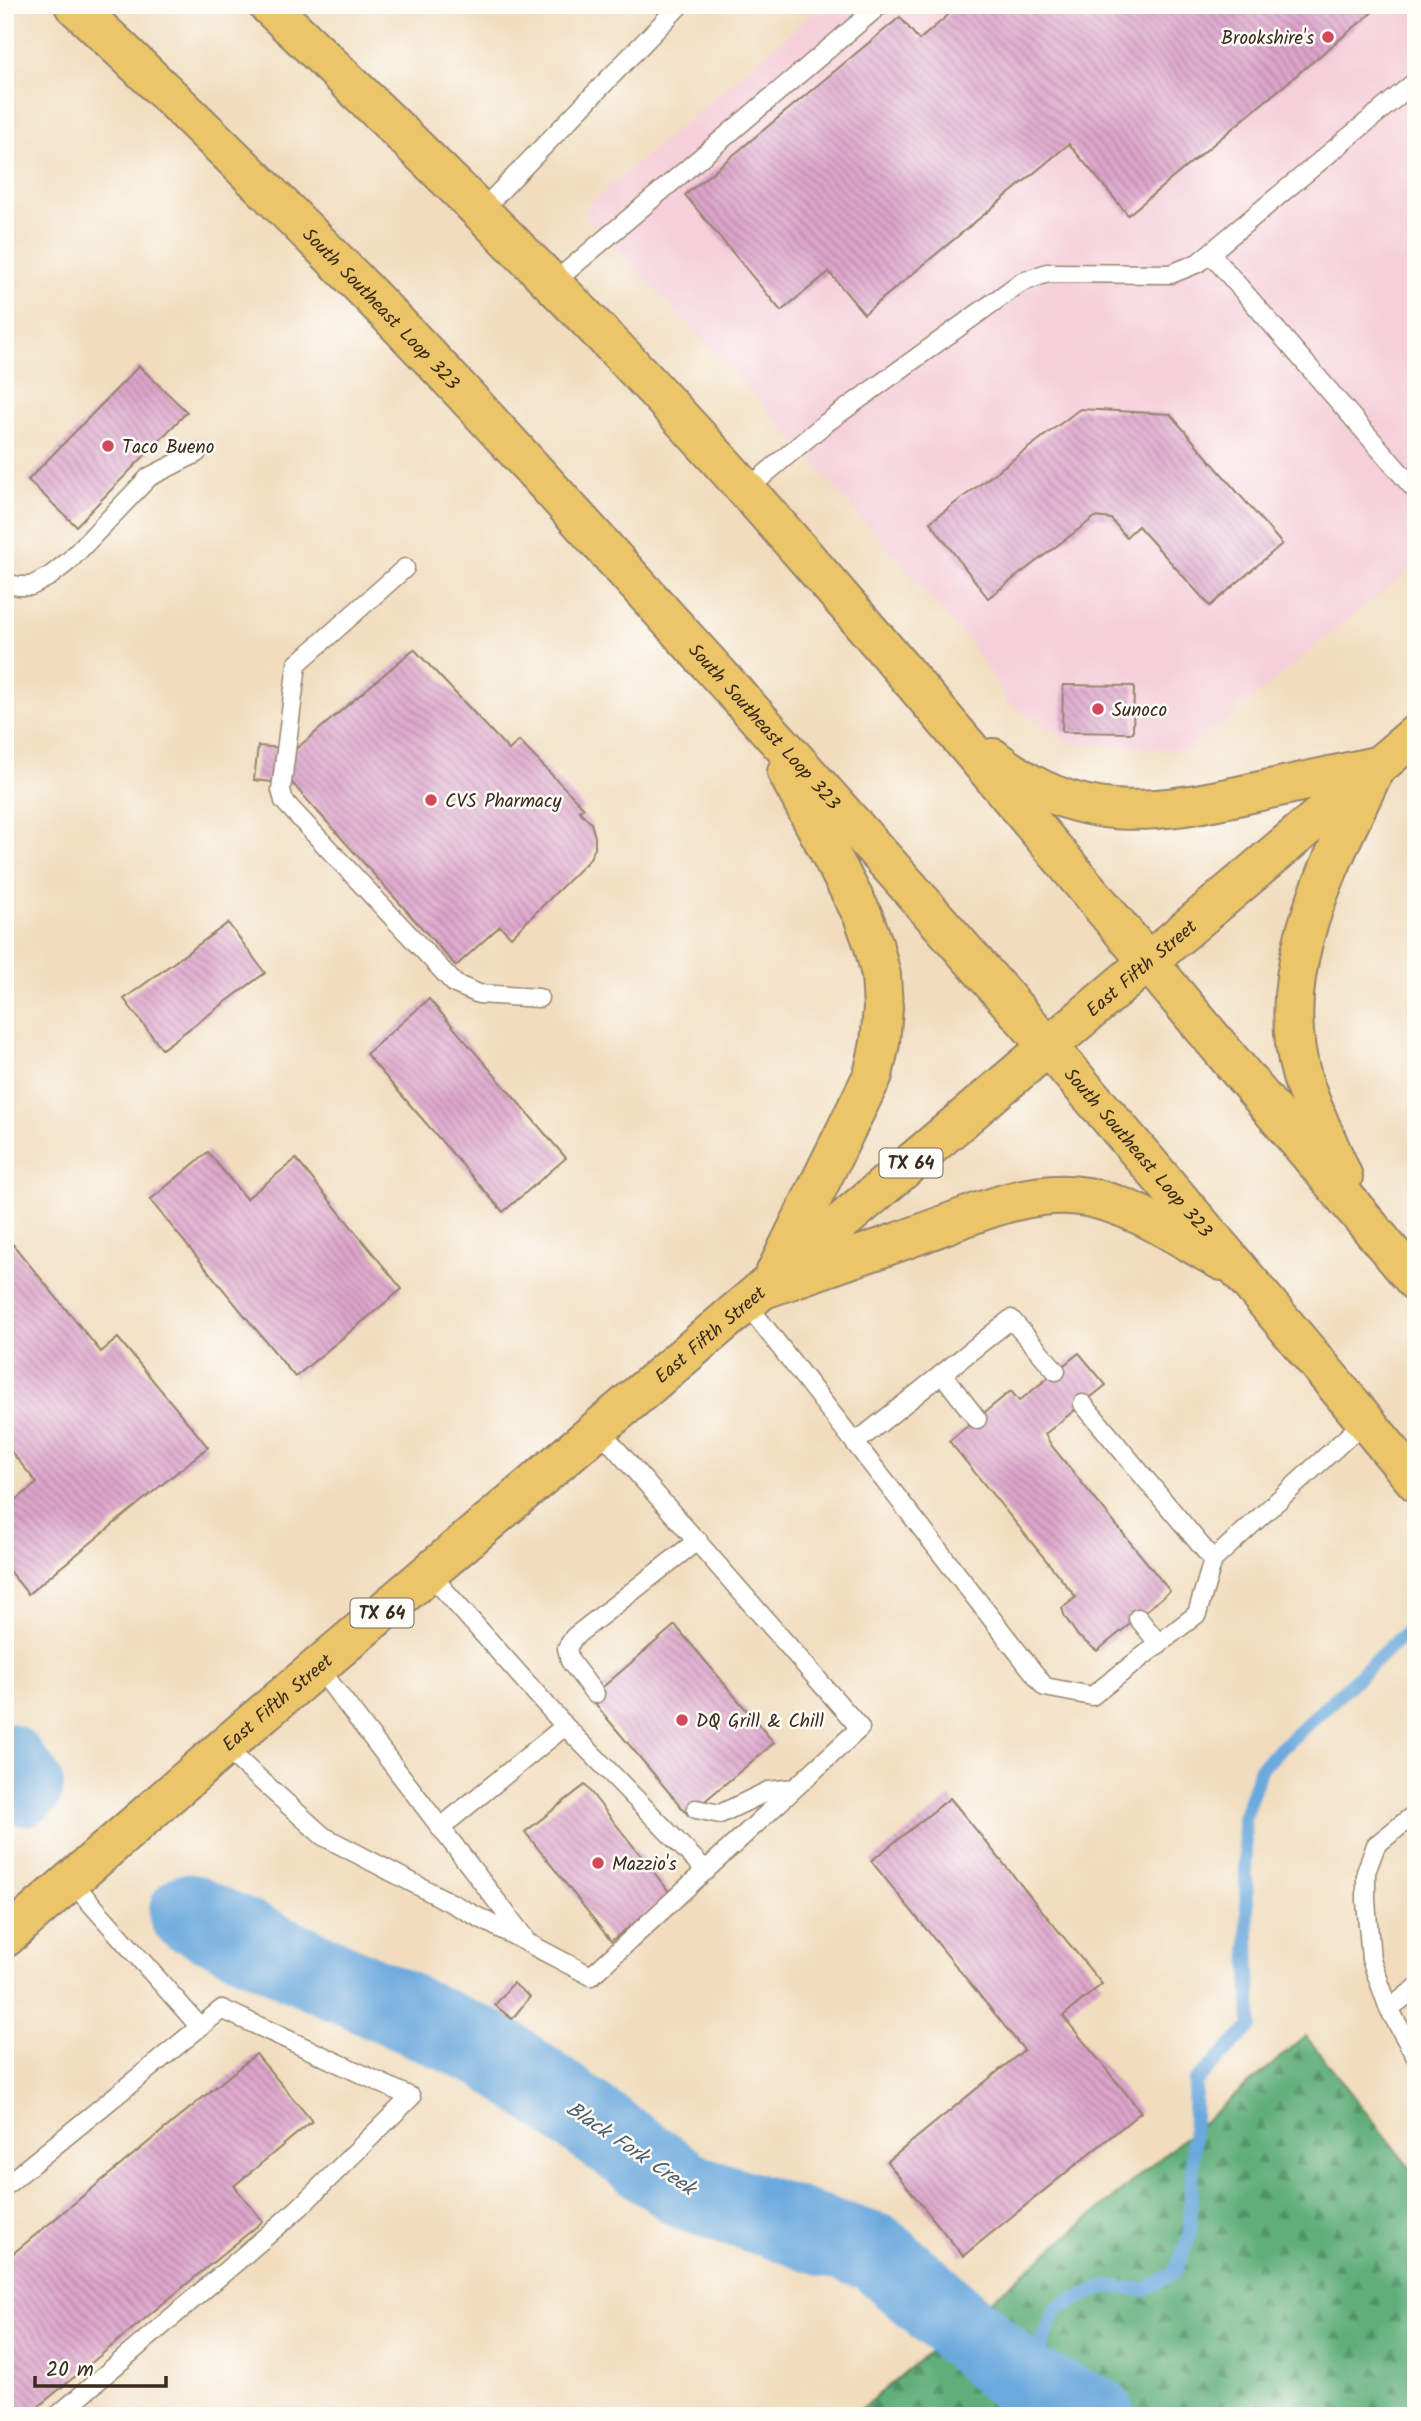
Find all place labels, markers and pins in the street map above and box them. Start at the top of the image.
place label: Brookshire's [1221,24,1314,54]
marker: Brookshire's [1320,29,1336,45]
place label: Taco Bueno [122,433,214,463]
marker: Taco Bueno [100,438,116,454]
place label: Sunoco [1112,696,1167,726]
marker: Sunoco [1090,701,1106,717]
place label: CVS Pharmacy [445,787,562,817]
marker: CVS Pharmacy [423,792,439,808]
place label: DQ Grill & Chill [696,1707,824,1737]
marker: DQ Grill & Chill [674,1712,690,1728]
place label: Mazzio's [612,1850,677,1880]
marker: Mazzio's [590,1855,606,1871]

